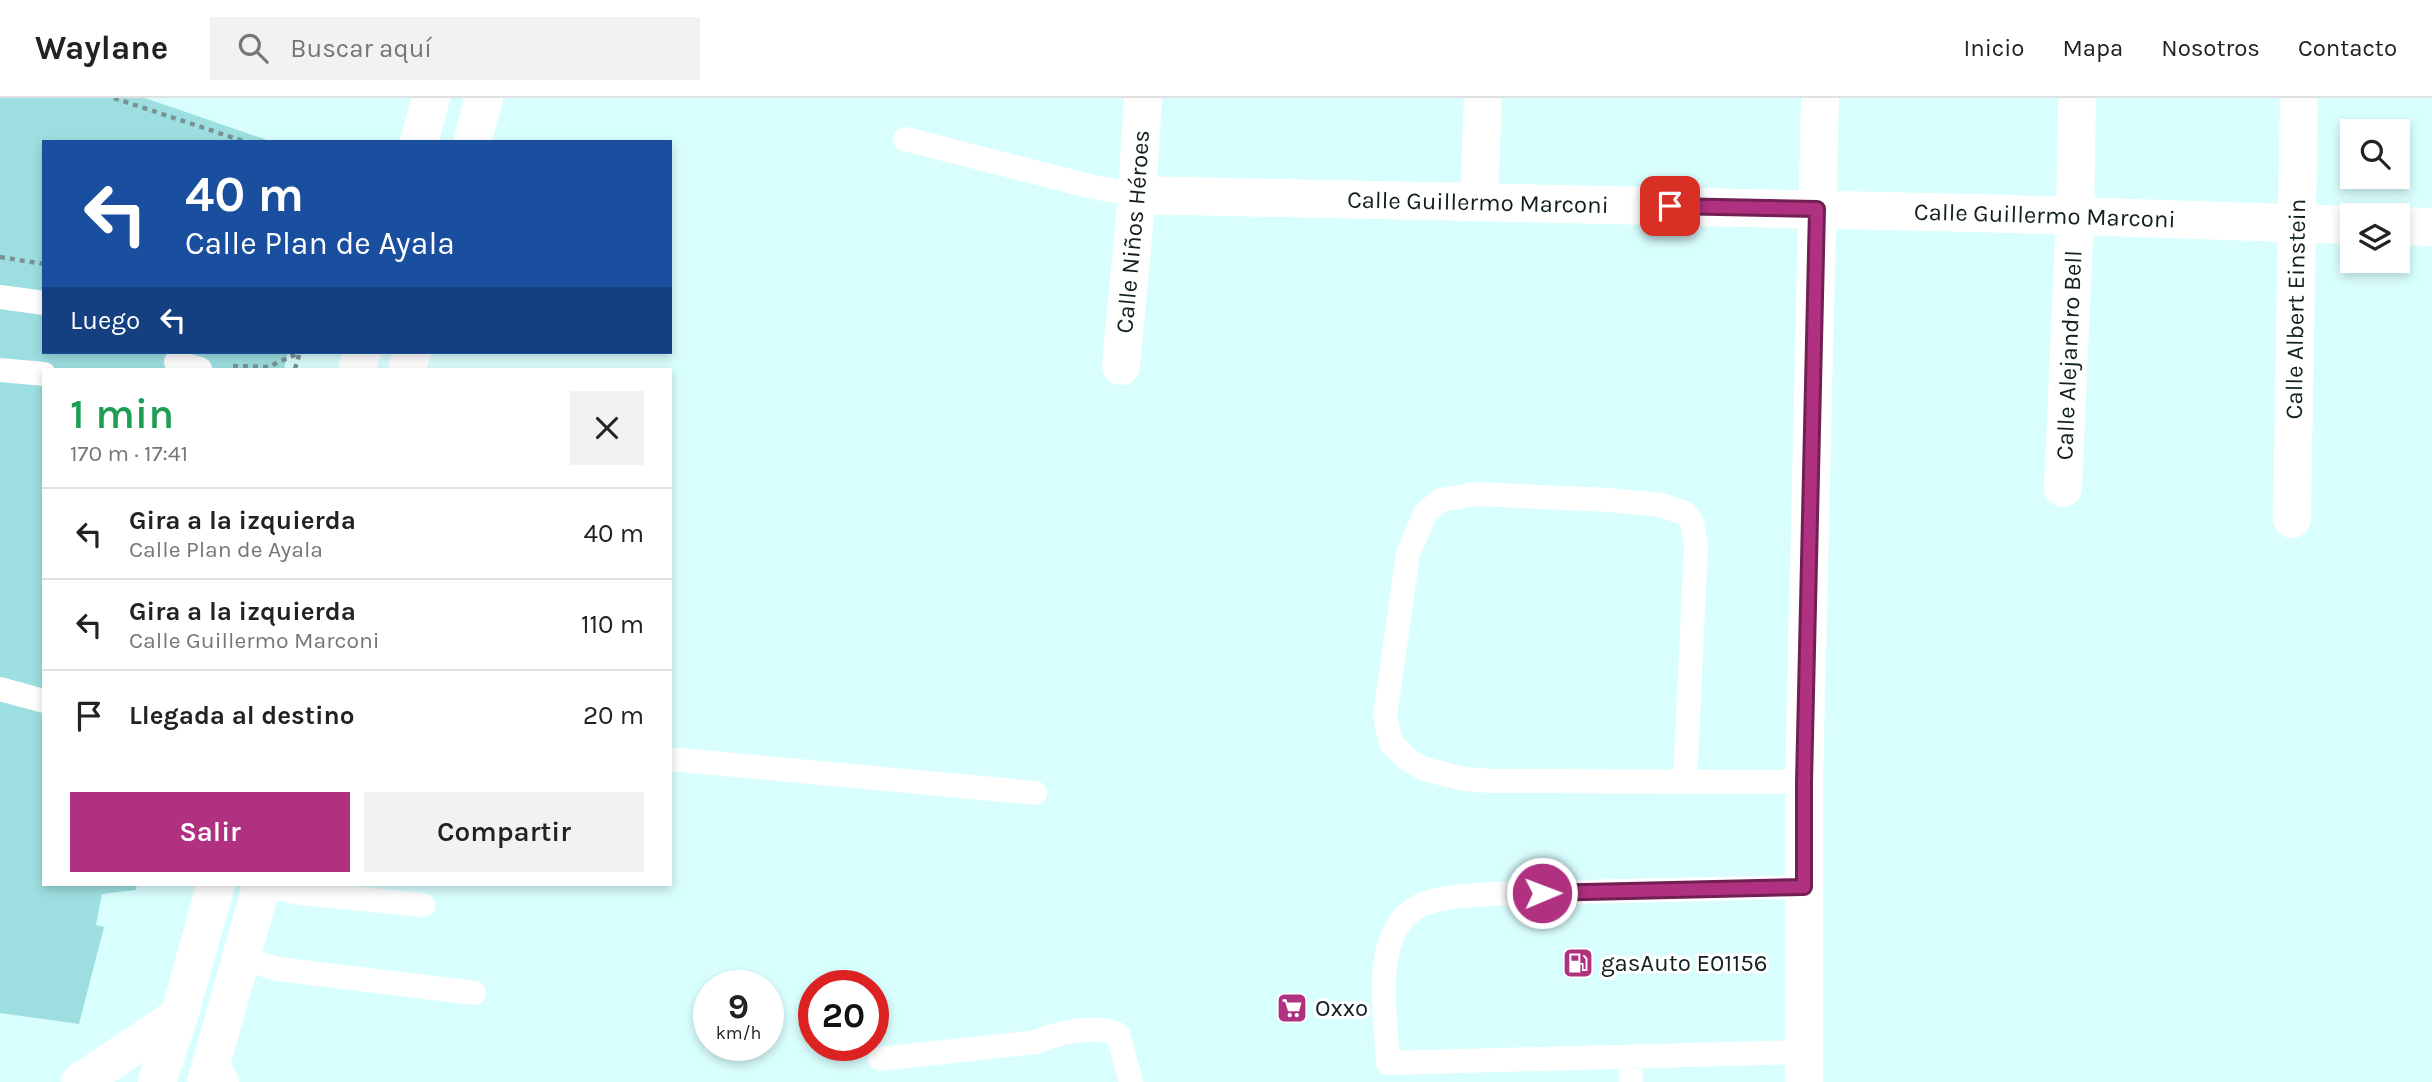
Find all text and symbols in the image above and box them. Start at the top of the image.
search box [210,17,700,80]
text: Waylane [35,29,168,67]
icon: search [234,29,272,67]
text: Buscar aquí [290,33,432,64]
text: Inicio [1963,34,2024,62]
text: Mapa [2062,34,2123,62]
text: Nosotros [2161,34,2260,62]
text: Contacto [2298,34,2397,62]
map controls [2340,119,2410,273]
button: search [2340,119,2410,189]
street label: Calle Niños Héroes [1110,129,1155,334]
text: 40 m [185,166,304,223]
icon: left [70,168,161,259]
pin [1640,176,1700,236]
street label: Calle Guillermo Marconi [1347,186,1609,219]
icon: arrive [1651,187,1689,225]
street label: Calle Guillermo Marconi [1914,198,2176,233]
street label: Calle Albert Einstein [2280,198,2311,420]
button: layers [2340,203,2410,273]
text: Calle Plan de Ayala [185,225,455,262]
street label: Calle Alejandro Bell [2050,250,2087,461]
icon: left [154,301,192,339]
text: Luego [70,305,140,336]
text: 1 min [70,389,174,439]
button: close [570,391,644,465]
text: 170 m · 17:41 [70,440,188,467]
text: Gira a la izquierda [129,505,356,536]
icon: left [70,515,108,553]
text: 40 m [584,518,644,549]
text: Calle Plan de Ayala [129,536,323,563]
text: Gira a la izquierda [129,596,356,627]
icon: left [70,606,108,644]
text: 110 m [581,609,644,640]
text: Calle Guillermo Marconi [129,627,380,654]
icon: arrive [70,697,108,735]
text: Llegada al destino [129,700,355,731]
text: 20 m [583,700,644,731]
button: Salir [70,792,350,872]
button: Compartir [364,792,644,872]
position arrow [1505,856,1579,930]
fuel station icon: gasAuto E01156 [1561,946,1595,980]
place label: gasAuto E01156 [1601,949,1767,977]
speed limit sign: 20 [798,970,889,1061]
text: 9 [728,986,749,1027]
supermarket icon: Oxxo [1275,991,1309,1025]
place label: Oxxo [1315,994,1368,1022]
text: km/h [716,1022,761,1044]

